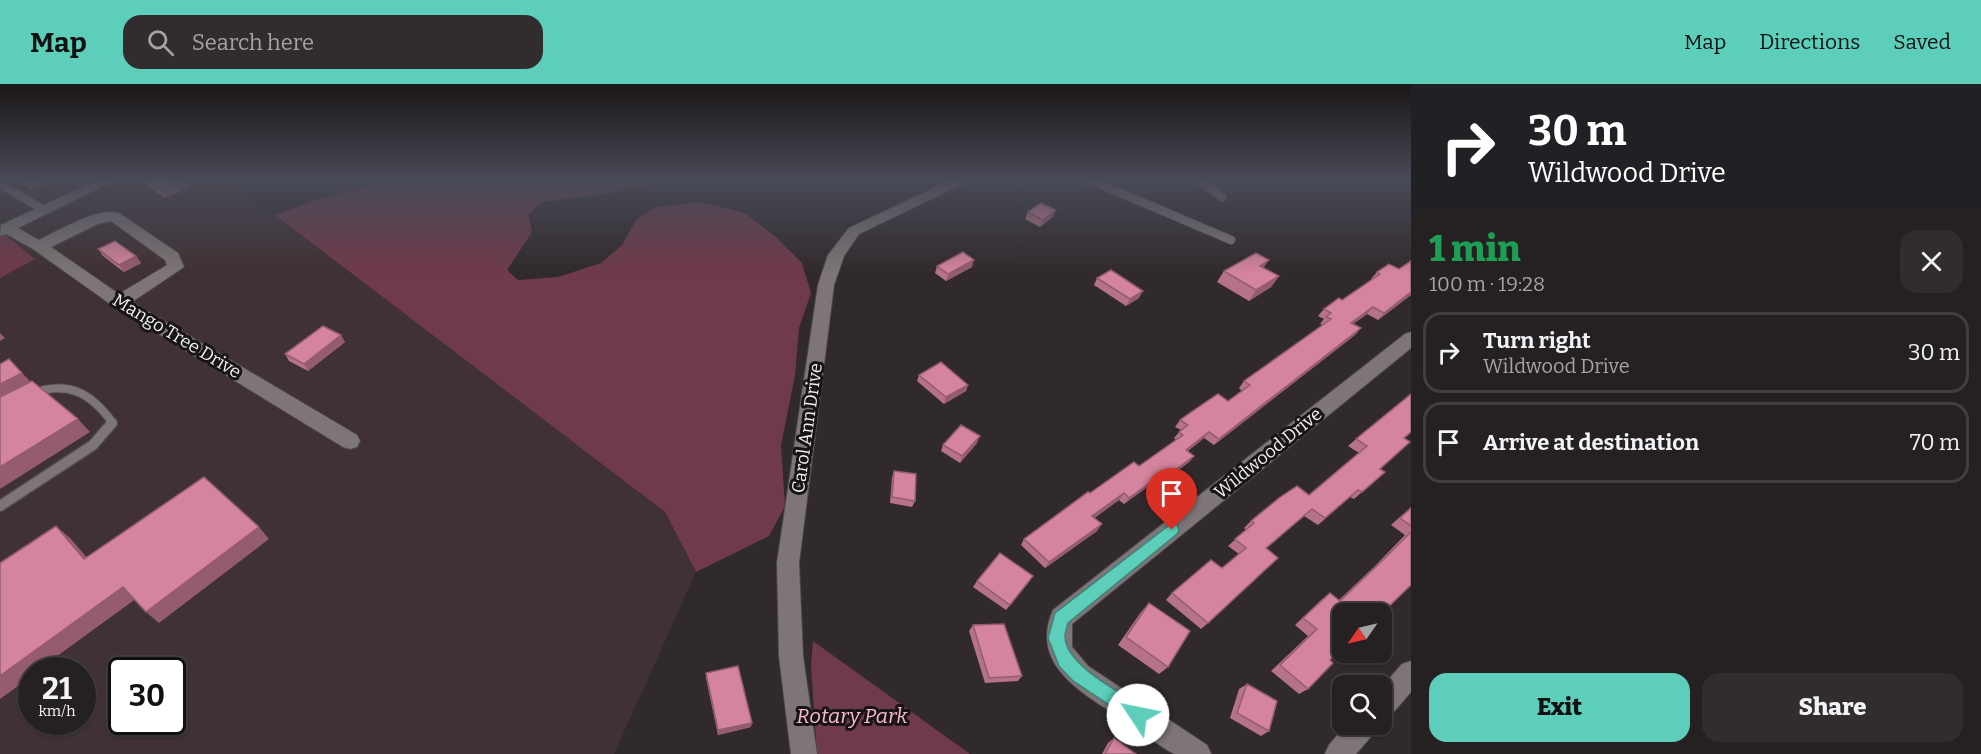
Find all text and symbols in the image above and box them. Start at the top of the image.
search box [123,15,543,69]
text: Map [30,26,87,59]
icon: search [144,26,177,59]
text: Search here [192,29,314,56]
text: Map [1684,29,1726,55]
text: Directions [1759,29,1860,55]
text: Saved [1893,29,1951,55]
text: 30 m [1528,106,1627,156]
icon: right [1429,108,1507,186]
text: Wildwood Drive [1528,157,1726,189]
text: 1 min [1429,227,1521,271]
button: close [1900,230,1963,293]
text: 100 m · 19:28 [1429,272,1545,296]
street label: Mango Tree Drive [109,289,245,383]
text: Turn right [1483,327,1591,354]
icon: right [1432,336,1465,369]
text: 30 m [1908,339,1960,366]
text: Wildwood Drive [1483,354,1630,378]
street label: Carol Ann Drive [787,362,827,494]
street label: Wildwood Drive [1210,403,1326,503]
icon: arrive [1432,426,1465,459]
text: Arrive at destination [1483,429,1699,456]
text: 70 m [1910,429,1960,456]
pin [1146,468,1197,530]
icon: arrive [1155,477,1188,510]
north arrow [1332,603,1392,663]
map controls [1332,603,1392,735]
speed limit sign: 30 [108,657,186,735]
text: 21 [42,671,72,707]
button: Exit [1429,673,1690,742]
button: Share [1702,673,1963,742]
button: search [1332,675,1392,735]
position arrow [1106,683,1170,747]
text: km/h [38,702,76,720]
park label: Rotary Park [796,703,908,729]

